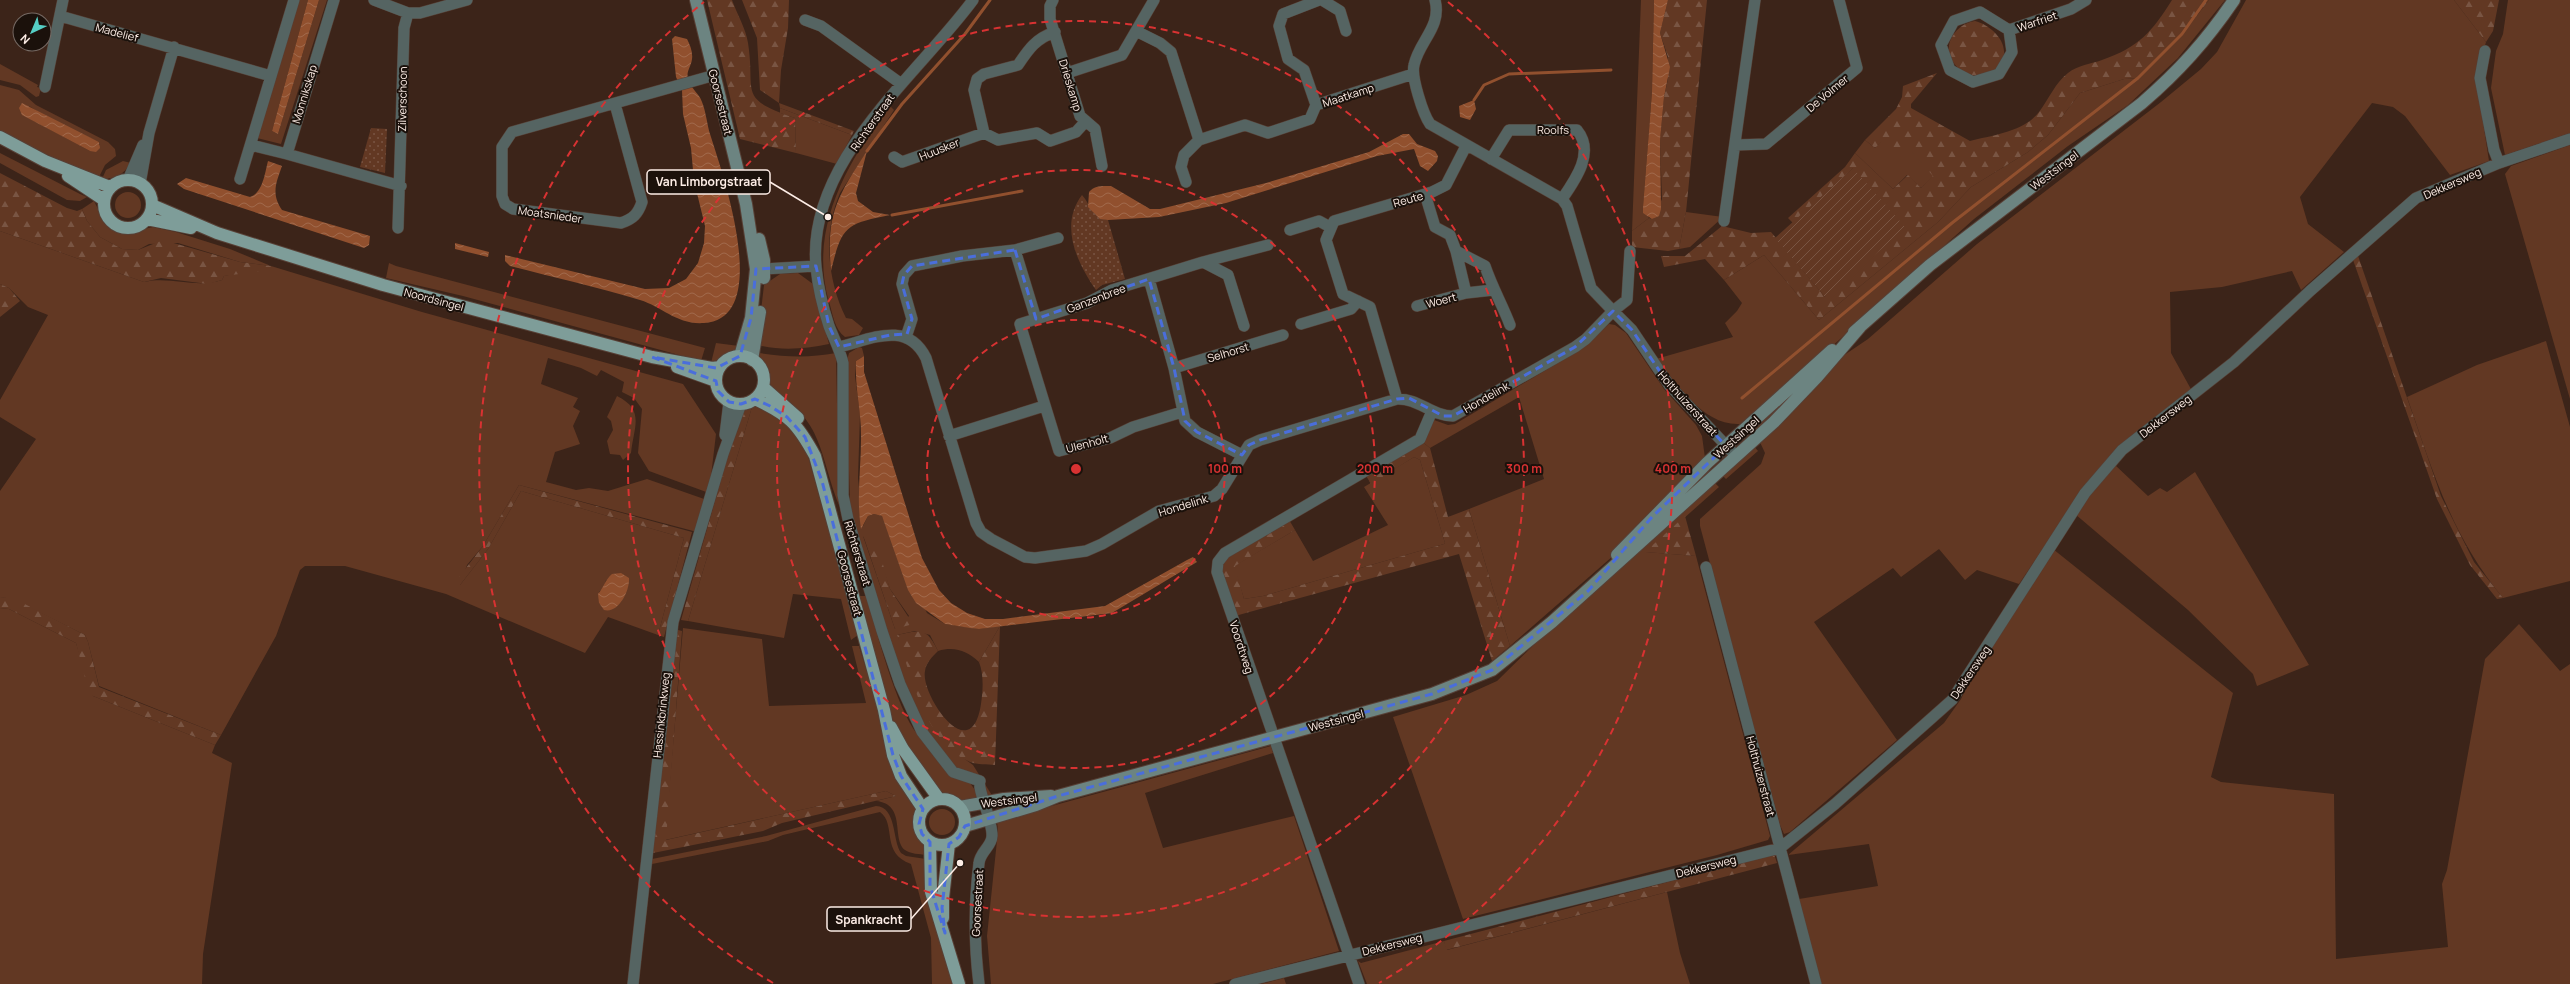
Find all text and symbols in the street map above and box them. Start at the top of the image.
street label: Warfriet [2015,7,2059,35]
north arrow [12,12,52,52]
street label: Madelief [94,19,140,45]
text: N [17,31,33,48]
street label: Drieskamp [1056,57,1086,113]
street label: Monnikskap [288,62,320,125]
street label: Zilverschoon [394,66,410,132]
street label: Goorsestraat [706,68,736,136]
street label: De Volmer [1803,71,1851,115]
street label: Maatkamp [1320,79,1376,110]
street label: Richterstraat [847,90,897,154]
street label: Roolfs [1537,122,1569,137]
street label: Huusker [917,134,961,164]
street label: Westsingel [2027,147,2081,193]
street label: Dekkersweg [2421,164,2483,202]
callout: Van Limborgstraat [647,170,770,194]
text: Van Limborgstraat [656,173,762,190]
street label: Reute [1391,187,1425,210]
street label: Moatsnieder [517,202,583,226]
street label: Ganzenbree [1064,280,1128,316]
street label: Noordsingel [402,284,466,314]
street label: Woert [1424,289,1458,311]
street label: Selhorst [1205,339,1251,365]
street label: Holthuizerstraat [1655,367,1721,439]
street label: Hondelink [1460,378,1512,416]
street label: Dekkersweg [2136,391,2194,441]
street label: Westsingel [1710,412,1762,462]
street label: Ulenholt [1064,430,1110,456]
text: 100 m [1208,460,1242,477]
text: 200 m [1357,460,1393,477]
text: 300 m [1506,460,1542,477]
text: 400 m [1655,460,1691,477]
centre of rings [1069,462,1083,476]
street label: Hondelink [1157,490,1210,520]
street label: Richterstraat [841,519,875,587]
street label: Goorsestraat [834,549,866,617]
street label: Voordtweg [1226,619,1258,675]
street label: Dekkersweg [1947,642,1993,702]
street label: Hassinkbrinkweg [649,671,673,759]
street label: Westsingel [1307,705,1365,735]
street label: Holthuizerstraat [1743,734,1779,818]
street label: Westsingel [980,789,1038,811]
street label: Dekkersweg [1674,851,1738,881]
street label: Goorsestraat [968,869,986,937]
callout: Spankracht [827,907,911,931]
text: Spankracht [835,911,903,928]
street label: Dekkersweg [1360,929,1424,959]

